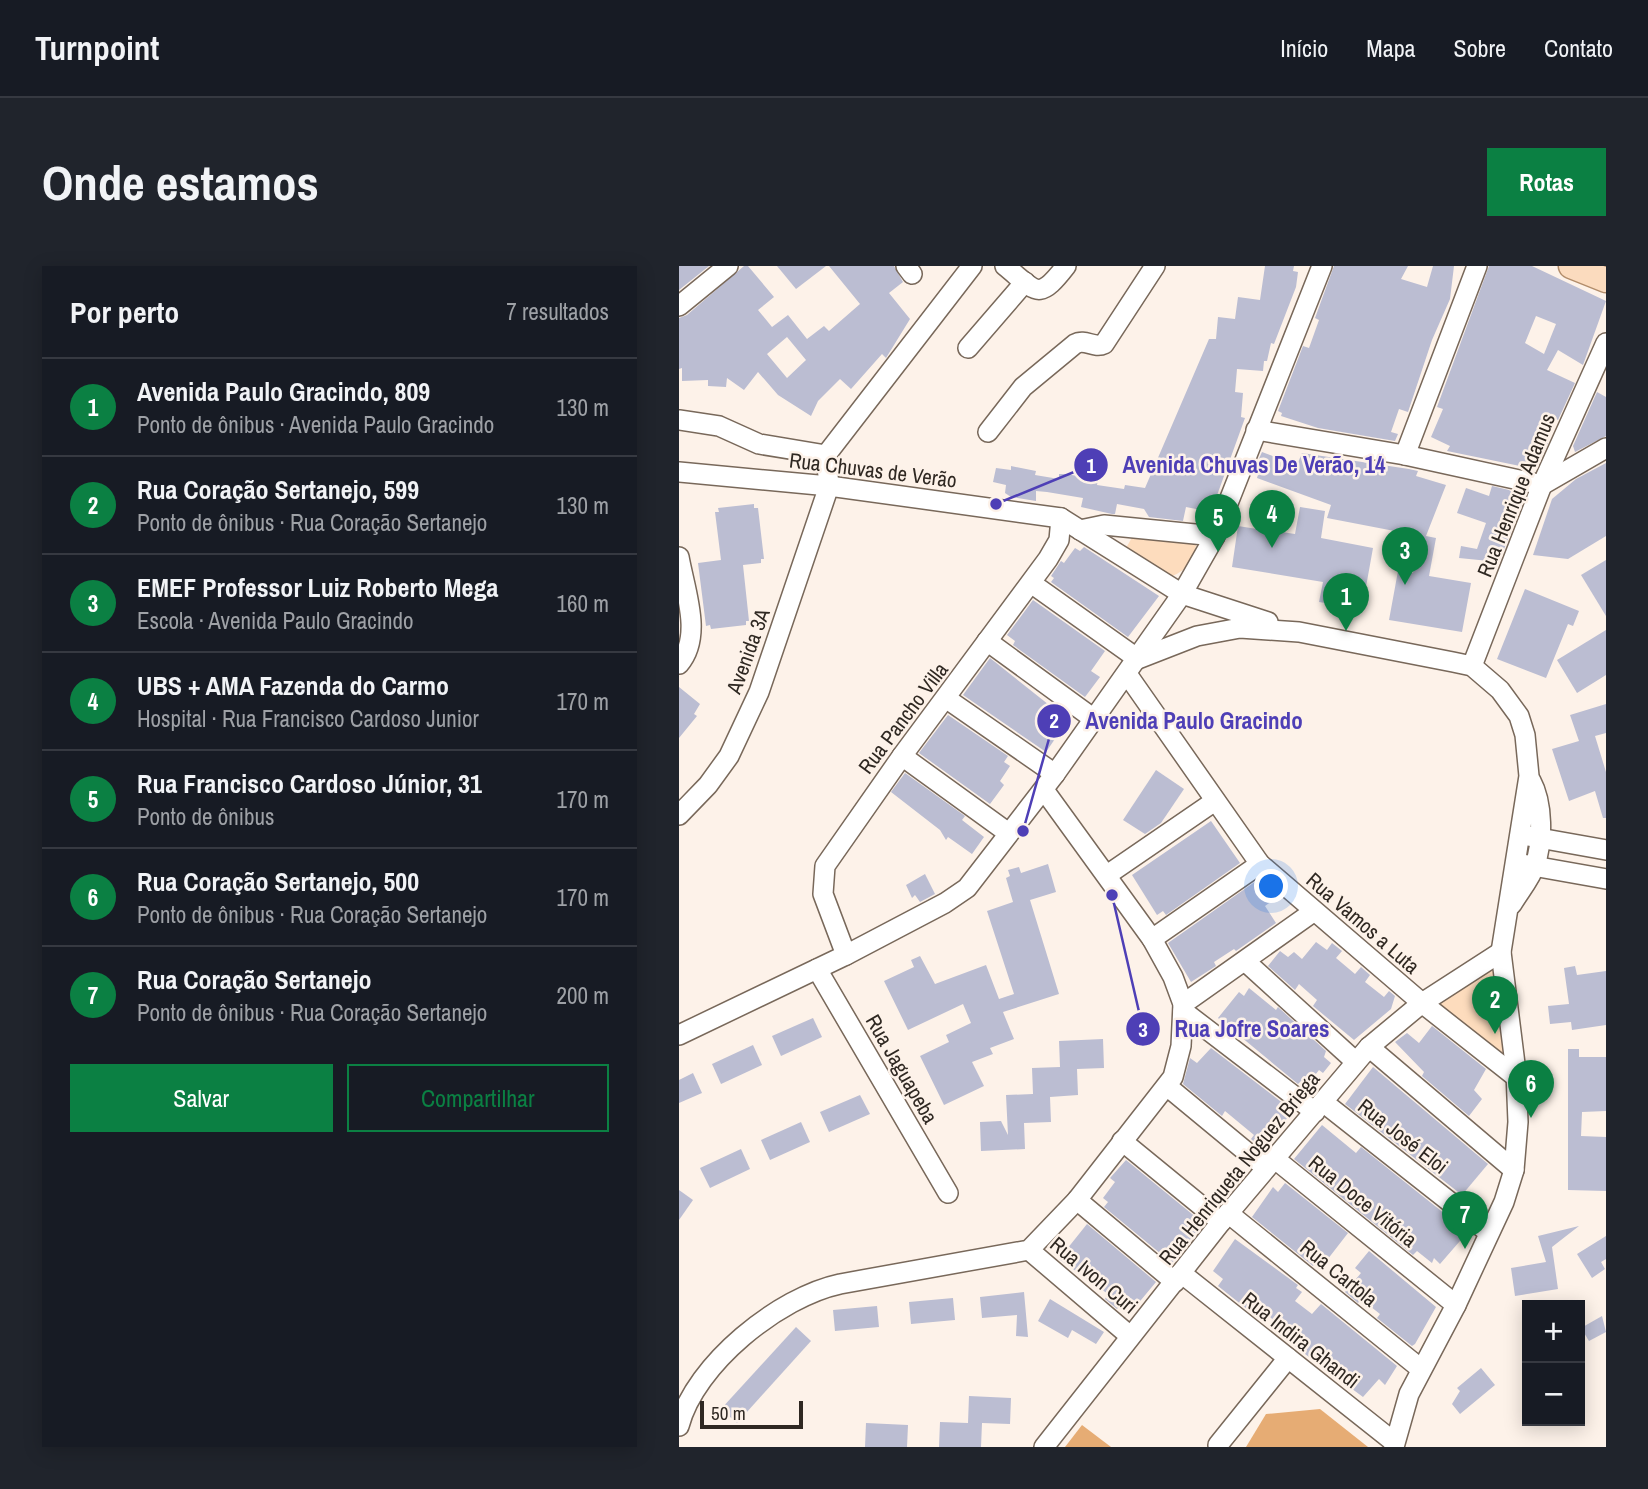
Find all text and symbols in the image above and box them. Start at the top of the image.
text: Turnpoint [35,26,159,70]
text: Início [1280,32,1328,64]
text: Mapa [1366,32,1416,64]
text: Sobre [1454,32,1506,64]
text: Contato [1544,32,1613,64]
button: Rotas [1487,148,1606,216]
text: Onde estamos [42,149,319,215]
text: Por perto [70,292,179,332]
text: 7 resultados [506,296,609,327]
text: Avenida Paulo Gracindo, 809 [137,374,430,409]
text: 1 [88,392,98,423]
text: 130 m [557,392,609,423]
text: Ponto de ônibus · Avenida Paulo Gracindo [137,409,494,440]
street label: Rua Henrique Adamus [1470,409,1562,581]
callout: Avenida Chuvas De Verão, 14 [1074,443,1400,487]
street label: Rua Chuvas de Verão [788,445,958,495]
text: Avenida Chuvas De Verão, 14 [1122,449,1386,480]
text: 1 [1086,451,1096,480]
text: Rua Coração Sertanejo, 599 [137,472,419,507]
text: 2 [88,490,98,521]
text: 130 m [557,490,609,521]
pin: 4 [1249,490,1295,548]
pin: 5 [1195,494,1241,552]
text: Ponto de ônibus · Rua Coração Sertanejo [137,507,487,538]
pin: 3 [1382,527,1428,585]
text: EMEF Professor Luiz Roberto Mega [137,570,498,605]
pin: 1 [1323,573,1369,631]
text: 3 [88,588,98,619]
text: 160 m [557,588,609,619]
street label: Avenida 3A [719,604,777,699]
text: Escola · Avenida Paulo Gracindo [137,605,413,636]
street label: Rua Pancho Villa [851,656,955,780]
text: UBS + AMA Fazenda do Carmo [137,668,449,703]
text: 4 [88,686,98,717]
text: 170 m [557,686,609,717]
callout: Avenida Paulo Gracindo [1036,699,1317,743]
text: Hospital · Rua Francisco Cardoso Junior [137,703,479,734]
text: Avenida Paulo Gracindo [1085,705,1303,736]
text: 2 [1049,706,1059,735]
text: Rua Francisco Cardoso Júnior, 31 [137,766,482,801]
text: 5 [88,784,98,815]
text: 170 m [557,784,609,815]
text: Ponto de ônibus [137,801,274,832]
text: Rua Coração Sertanejo, 500 [137,864,419,899]
street label: Rua Vamos a Luta [1300,866,1426,981]
your location [1254,869,1288,903]
text: 6 [88,882,98,913]
text: 170 m [557,882,609,913]
text: Ponto de ônibus · Rua Coração Sertanejo [137,899,487,930]
text: Rua Coração Sertanejo [137,962,372,997]
pin: 2 [1472,976,1518,1034]
text: 7 [88,980,98,1011]
text: 200 m [557,980,609,1011]
text: Ponto de ônibus · Rua Coração Sertanejo [137,997,487,1028]
callout: Rua Jofre Soares [1126,1007,1344,1051]
street label: Rua Jaguapeba [859,1009,945,1129]
text: Rua Jofre Soares [1174,1013,1330,1044]
text: 3 [1138,1015,1148,1044]
pin: 6 [1508,1060,1554,1118]
button: Salvar [70,1064,333,1132]
button: Compartilhar [347,1064,609,1132]
street label: Rua Henriqueta Noguez Briega [1152,1065,1326,1271]
street label: Rua José Eloi [1352,1092,1454,1180]
street label: Rua Doce Vitória [1303,1148,1424,1254]
pin: 7 [1442,1191,1488,1249]
street label: Rua Ivon Curi [1044,1230,1144,1320]
street label: Rua Cartola [1294,1233,1384,1313]
street label: Rua Indira Ghandi [1236,1285,1366,1395]
map controls [1522,1300,1585,1426]
button: + [1522,1300,1585,1363]
button: − [1522,1363,1585,1426]
scale bar [700,1398,803,1430]
text: 50 m [711,1400,746,1426]

